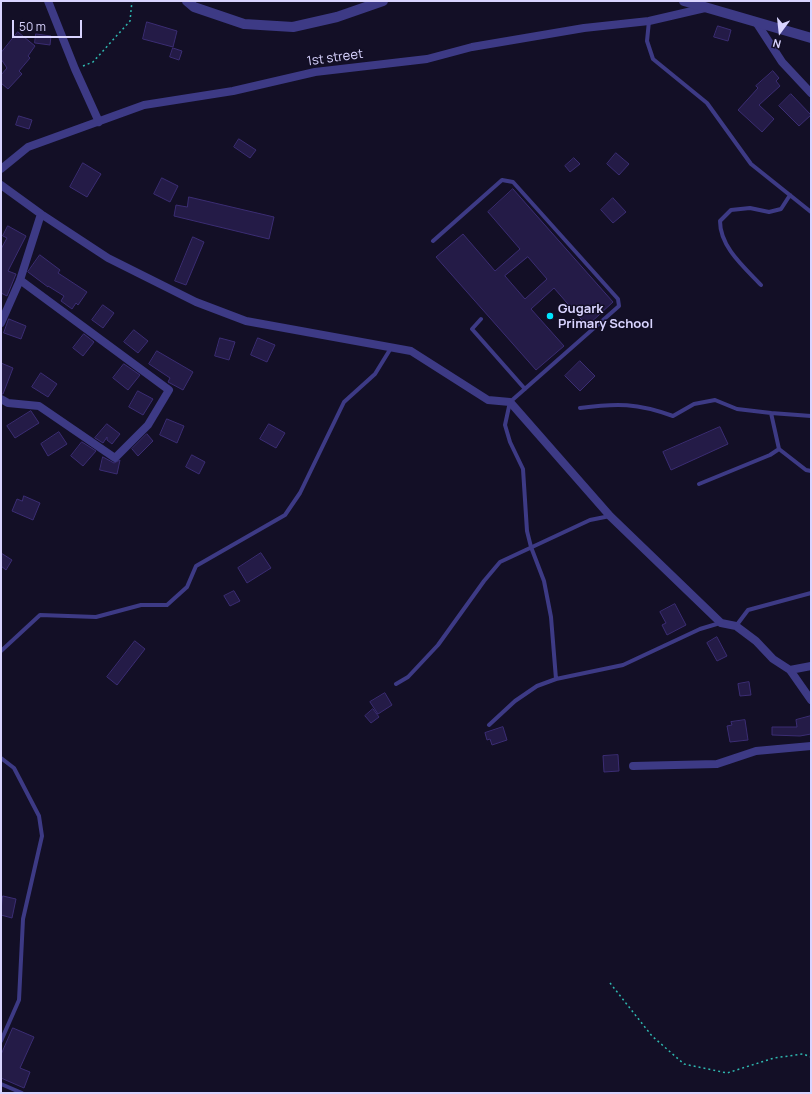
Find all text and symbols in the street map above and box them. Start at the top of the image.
scale bar [14,12,84,38]
north arrow [760,12,800,52]
text: 50 m [19,18,46,35]
text: N [771,36,783,52]
street label: 1st street [306,46,364,70]
place label: Gugark Primary School [558,301,653,332]
marker: Gugark Primary School [545,311,555,321]

